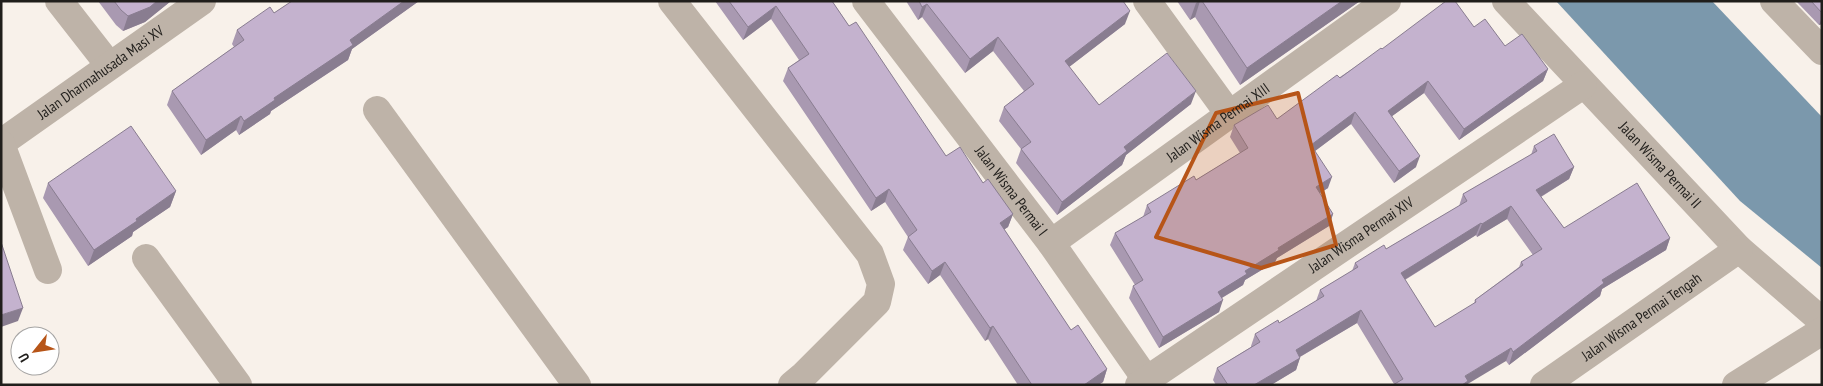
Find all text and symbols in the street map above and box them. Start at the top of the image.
street label: Jalan Dharmahusada Masi XV [33,21,167,124]
street label: Jalan Wisma Permai XIII [1162,79,1273,166]
street label: Jalan Wisma Permai II [1614,117,1706,212]
street label: Jalan Wisma Permai I [970,141,1052,239]
street label: Jalan Wisma Permai XIV [1304,192,1417,277]
street label: Jalan Wisma Permai Tengah [1577,268,1705,365]
north arrow [10,326,60,376]
text: U [14,350,33,365]

